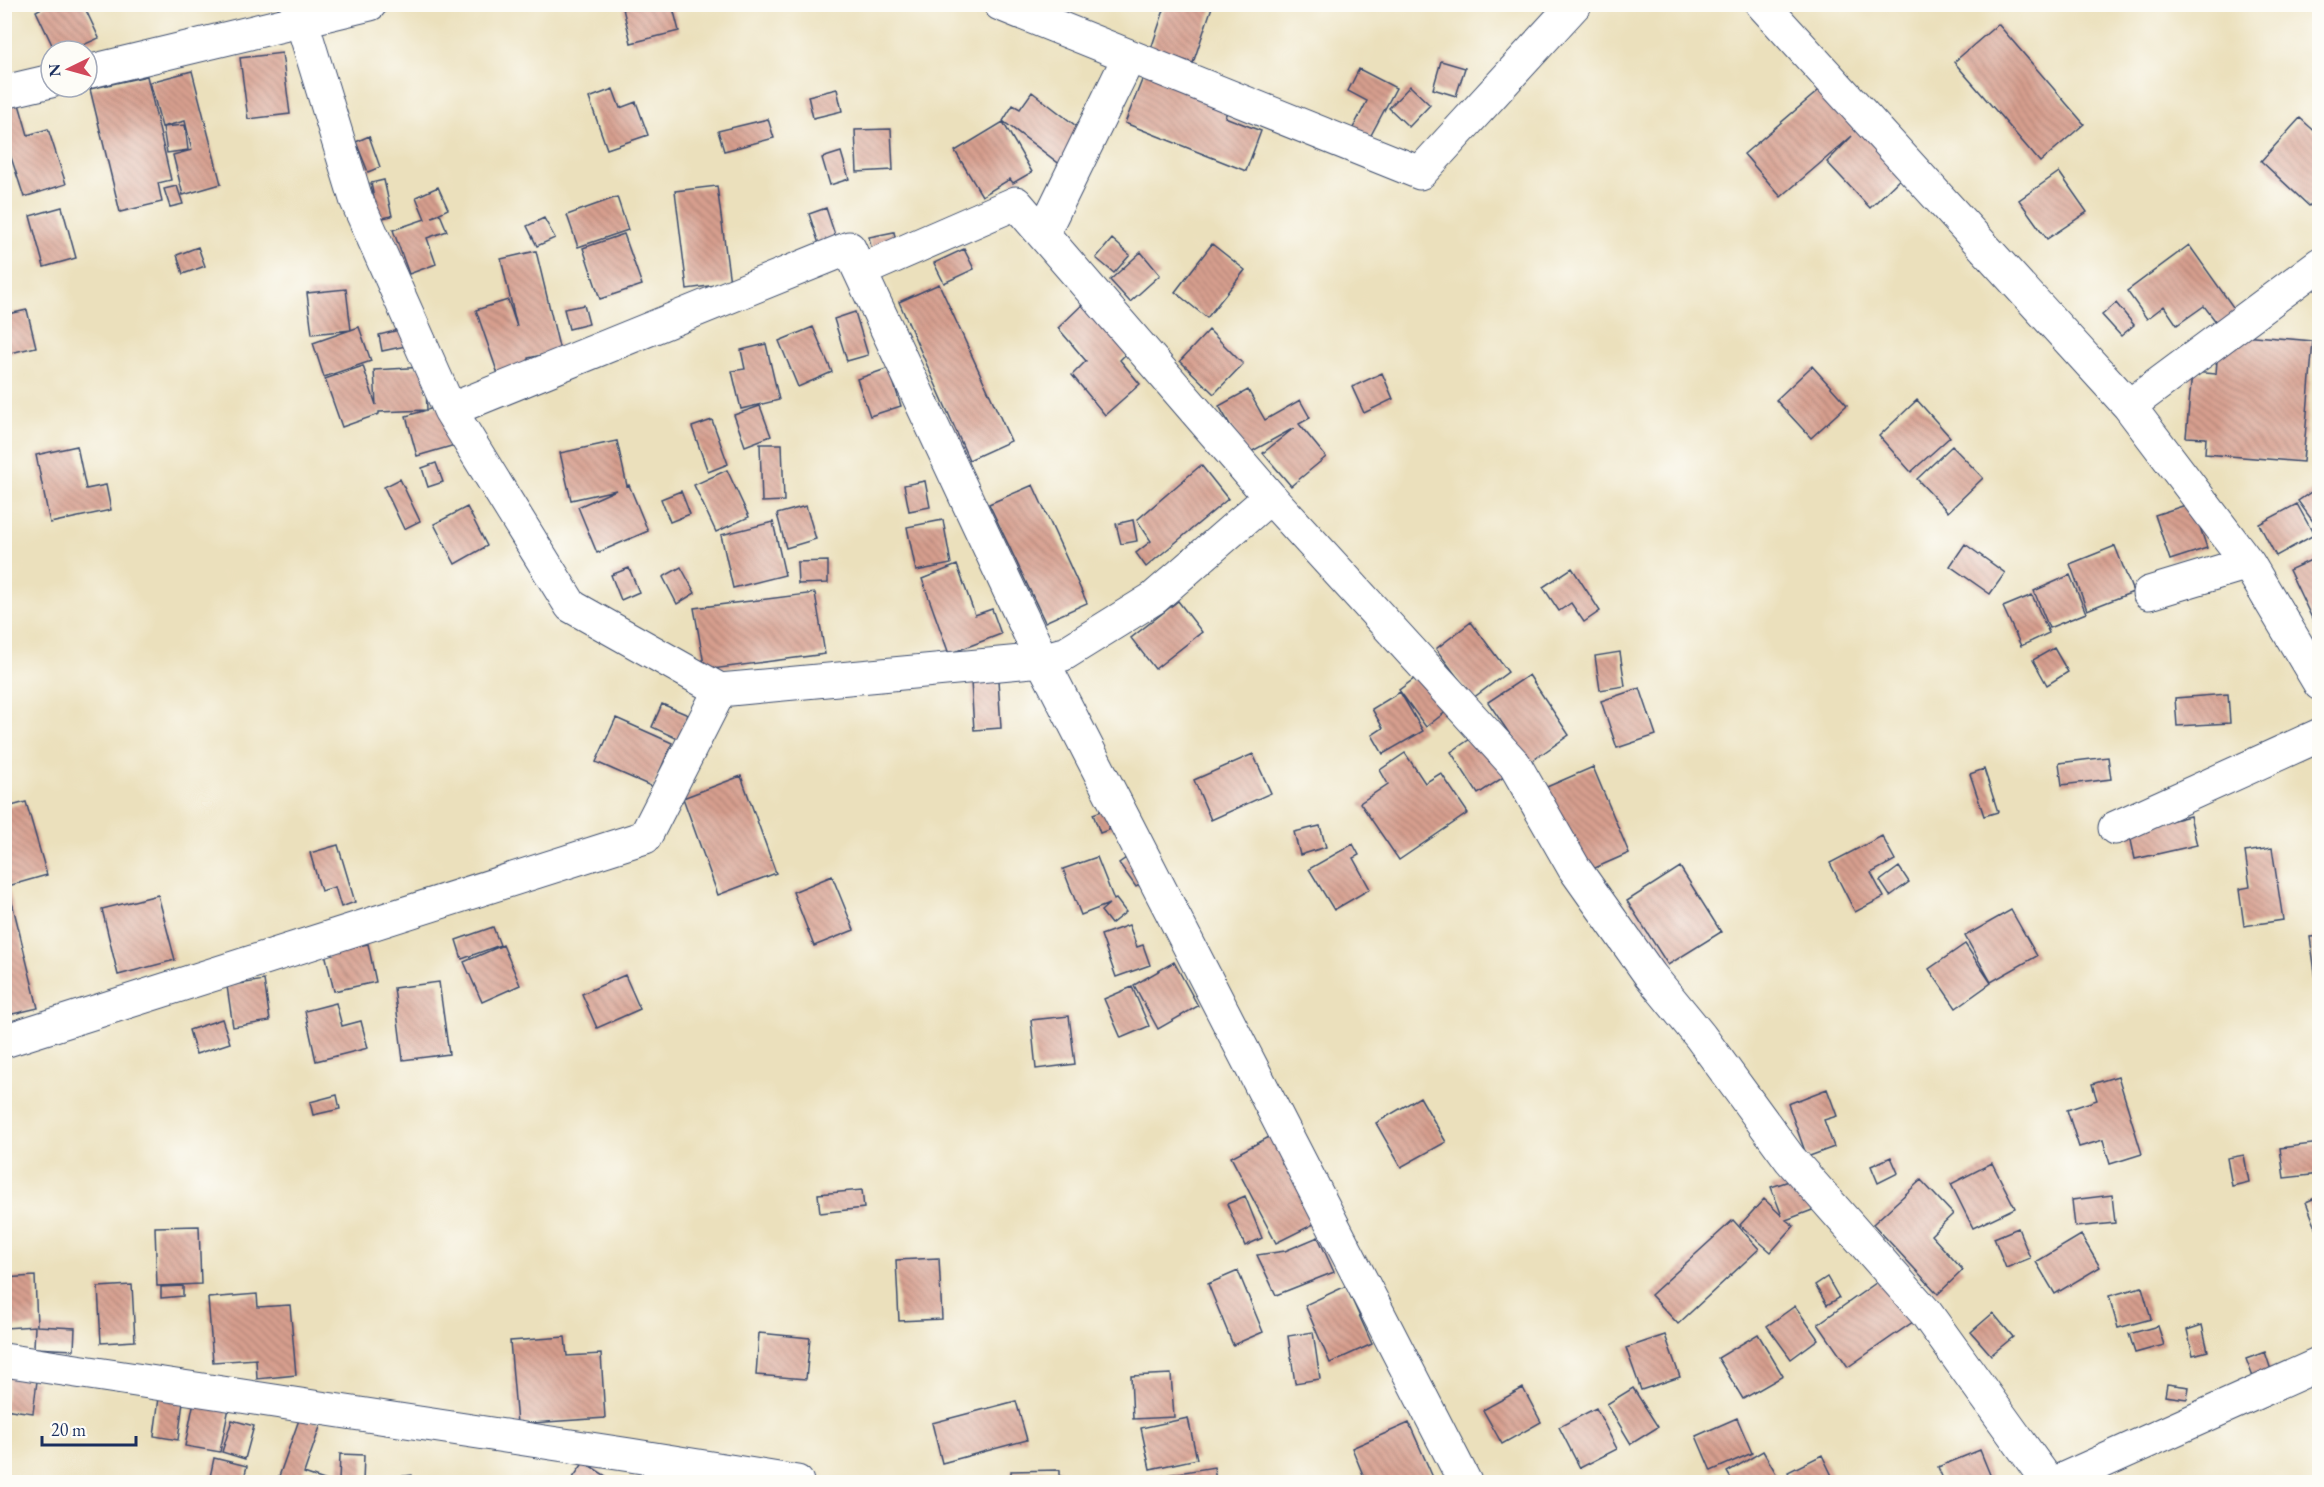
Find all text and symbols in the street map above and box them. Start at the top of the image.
north arrow [39,39,99,99]
text: N [44,63,66,78]
scale bar [42,1409,136,1447]
text: 20 m [51,1418,86,1441]

